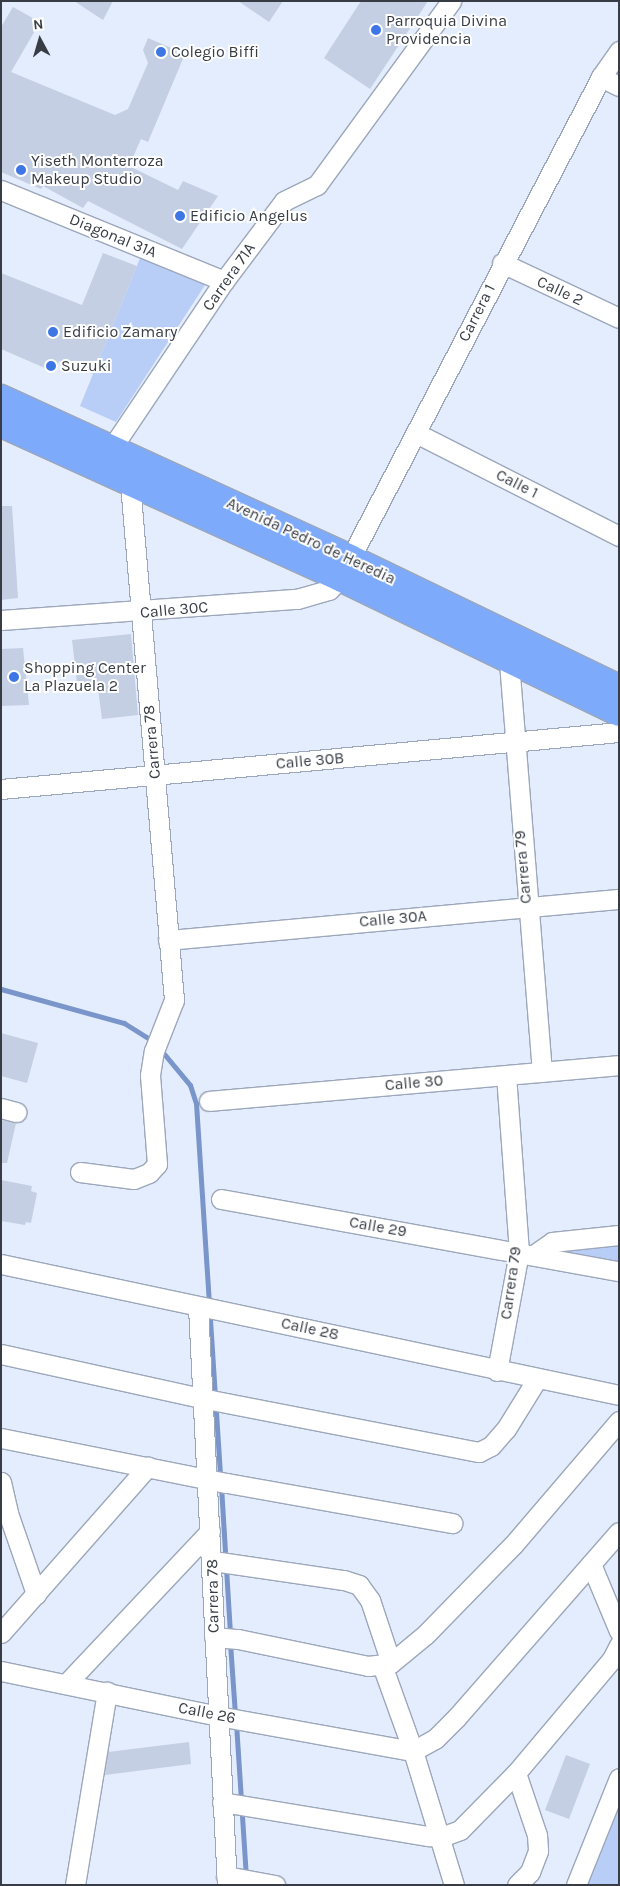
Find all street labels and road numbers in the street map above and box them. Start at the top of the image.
street label: Diagonal 31A [66,210,160,262]
street label: Carrera 71A [199,239,259,315]
street label: Calle 2 [534,272,586,310]
street label: Carrera 1 [454,281,500,345]
street label: Calle 1 [493,465,541,503]
street label: Avenida Pedro de Heredia [224,493,398,589]
street label: Calle 30C [139,597,209,623]
street label: Carrera 78 [139,704,165,780]
street label: Calle 30B [275,748,345,774]
street label: Carrera 79 [510,830,536,904]
street label: Calle 30A [358,906,428,932]
street label: Calle 30 [384,1071,444,1095]
street label: Calle 29 [348,1212,408,1242]
street label: Carrera 79 [496,1245,526,1321]
street label: Calle 28 [279,1314,341,1344]
street label: Carrera 78 [203,1559,223,1633]
street label: Calle 26 [177,1698,237,1728]

